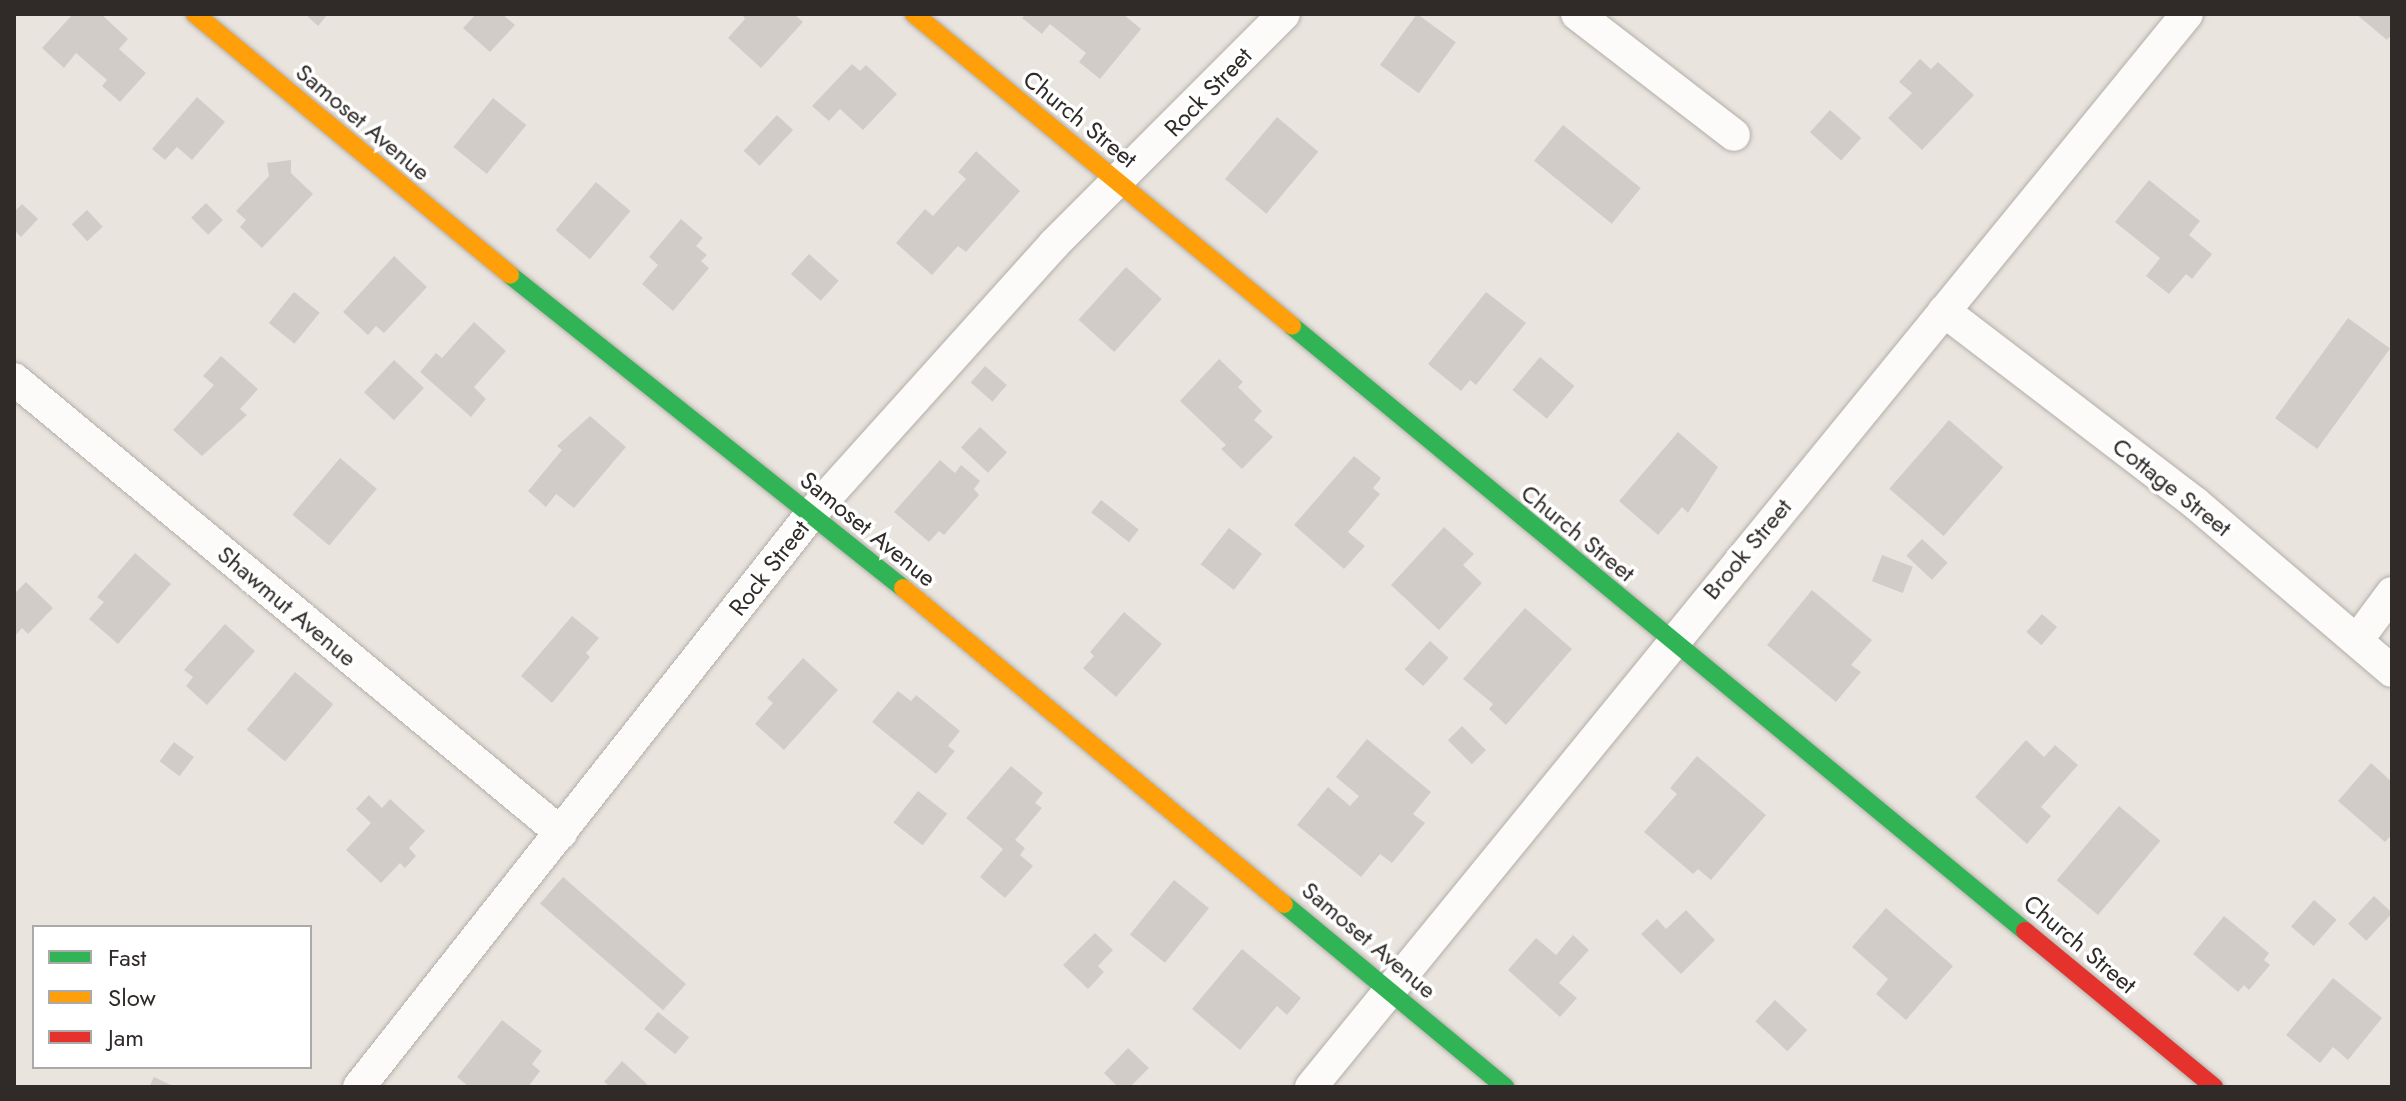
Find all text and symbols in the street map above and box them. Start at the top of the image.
street label: Rock Street [1158,41,1258,143]
street label: Samoset Avenue [290,58,436,186]
street label: Church Street [1017,64,1143,174]
street label: Cottage Street [2107,432,2237,542]
street label: Samoset Avenue [794,465,942,593]
street label: Church Street [1515,478,1641,588]
street label: Brook Street [1697,493,1797,605]
street label: Rock Street [723,515,815,621]
street label: Shawmut Avenue [212,540,362,672]
street label: Samoset Avenue [1296,876,1442,1004]
street label: Church Street [2018,889,2142,999]
legend [32,925,312,1069]
text: Fast [108,940,146,975]
text: Slow [108,980,156,1015]
text: Jam [108,1020,144,1055]

